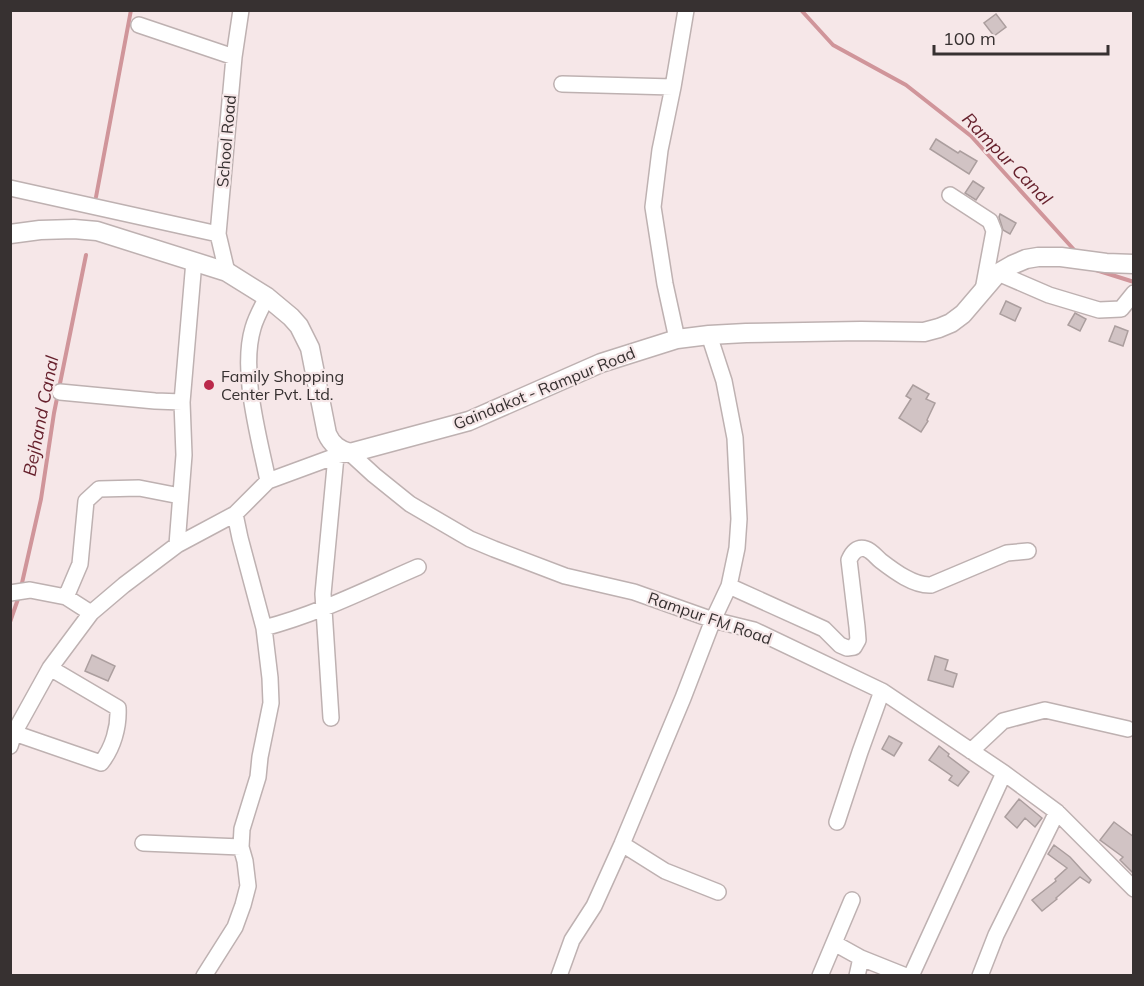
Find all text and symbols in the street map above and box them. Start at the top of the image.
scale bar [934,18,1108,56]
text: 100 m [943,27,996,50]
street label: School Road [212,94,240,188]
water label: Rampur Canal [957,108,1058,210]
street label: Gaindakot - Rampur Road [450,342,638,434]
water label: Bejhand Canal [18,353,64,478]
place label: Family Shopping Center Pvt. Ltd. [221,366,344,404]
marker: Family Shopping Center Pvt. Ltd. [202,378,216,392]
street label: Rampur FM Road [645,587,775,649]

